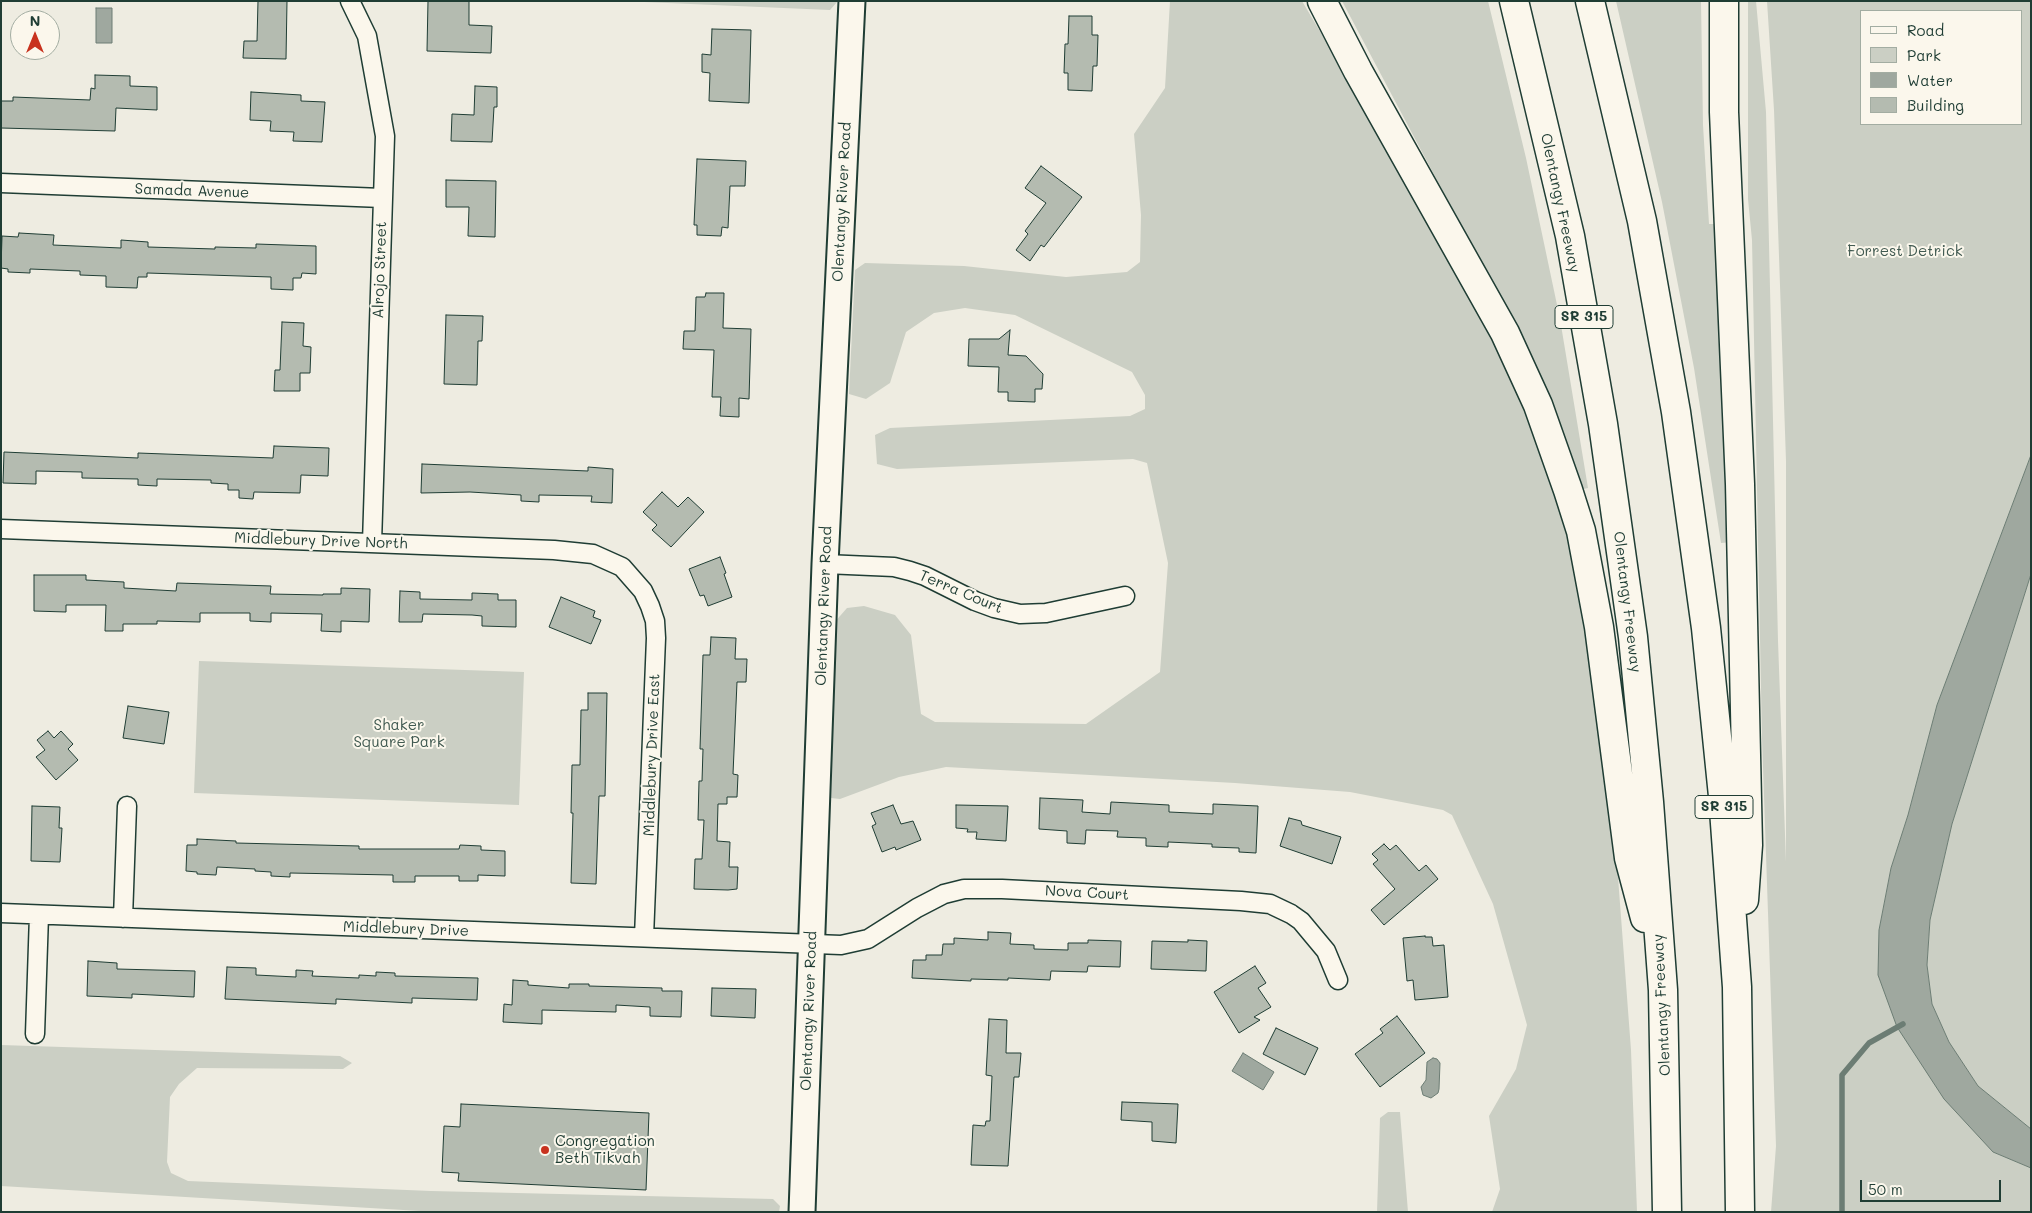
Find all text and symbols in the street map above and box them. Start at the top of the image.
north arrow [10,10,60,60]
legend [1860,10,2022,125]
text: N [30,11,40,30]
text: Road [1907,20,1944,40]
text: Park [1907,45,1941,65]
text: Water [1907,70,1953,90]
text: Building [1907,95,1964,115]
street label: Olentangy River Road [829,122,855,282]
street label: Olentangy Freeway [1536,132,1584,274]
street label: Samada Avenue [134,180,250,202]
street label: Alrojo Street [369,221,391,319]
park label: Forrest Detrick [1847,242,1963,260]
road number: SR 315 [1555,306,1613,328]
street label: Olentangy River Road [812,526,836,686]
street label: Middlebury Drive North [234,529,408,553]
street label: Olentangy Freeway [1609,530,1645,674]
street label: Terra Court [917,566,1005,618]
street label: Middlebury Drive East [640,673,664,837]
park label: Shaker Square Park [353,716,445,751]
road number: SR 315 [1695,796,1753,819]
street label: Nova Court [1045,882,1129,904]
street label: Middlebury Drive [343,918,469,940]
street label: Olentangy River Road [797,931,821,1091]
street label: Olentangy Freeway [1649,934,1675,1076]
place label: Congregation Beth Tikvah [555,1132,655,1167]
marker: Congregation Beth Tikvah [539,1144,551,1156]
scale bar [1862,1170,2003,1202]
text: 50 m [1868,1179,1903,1199]

